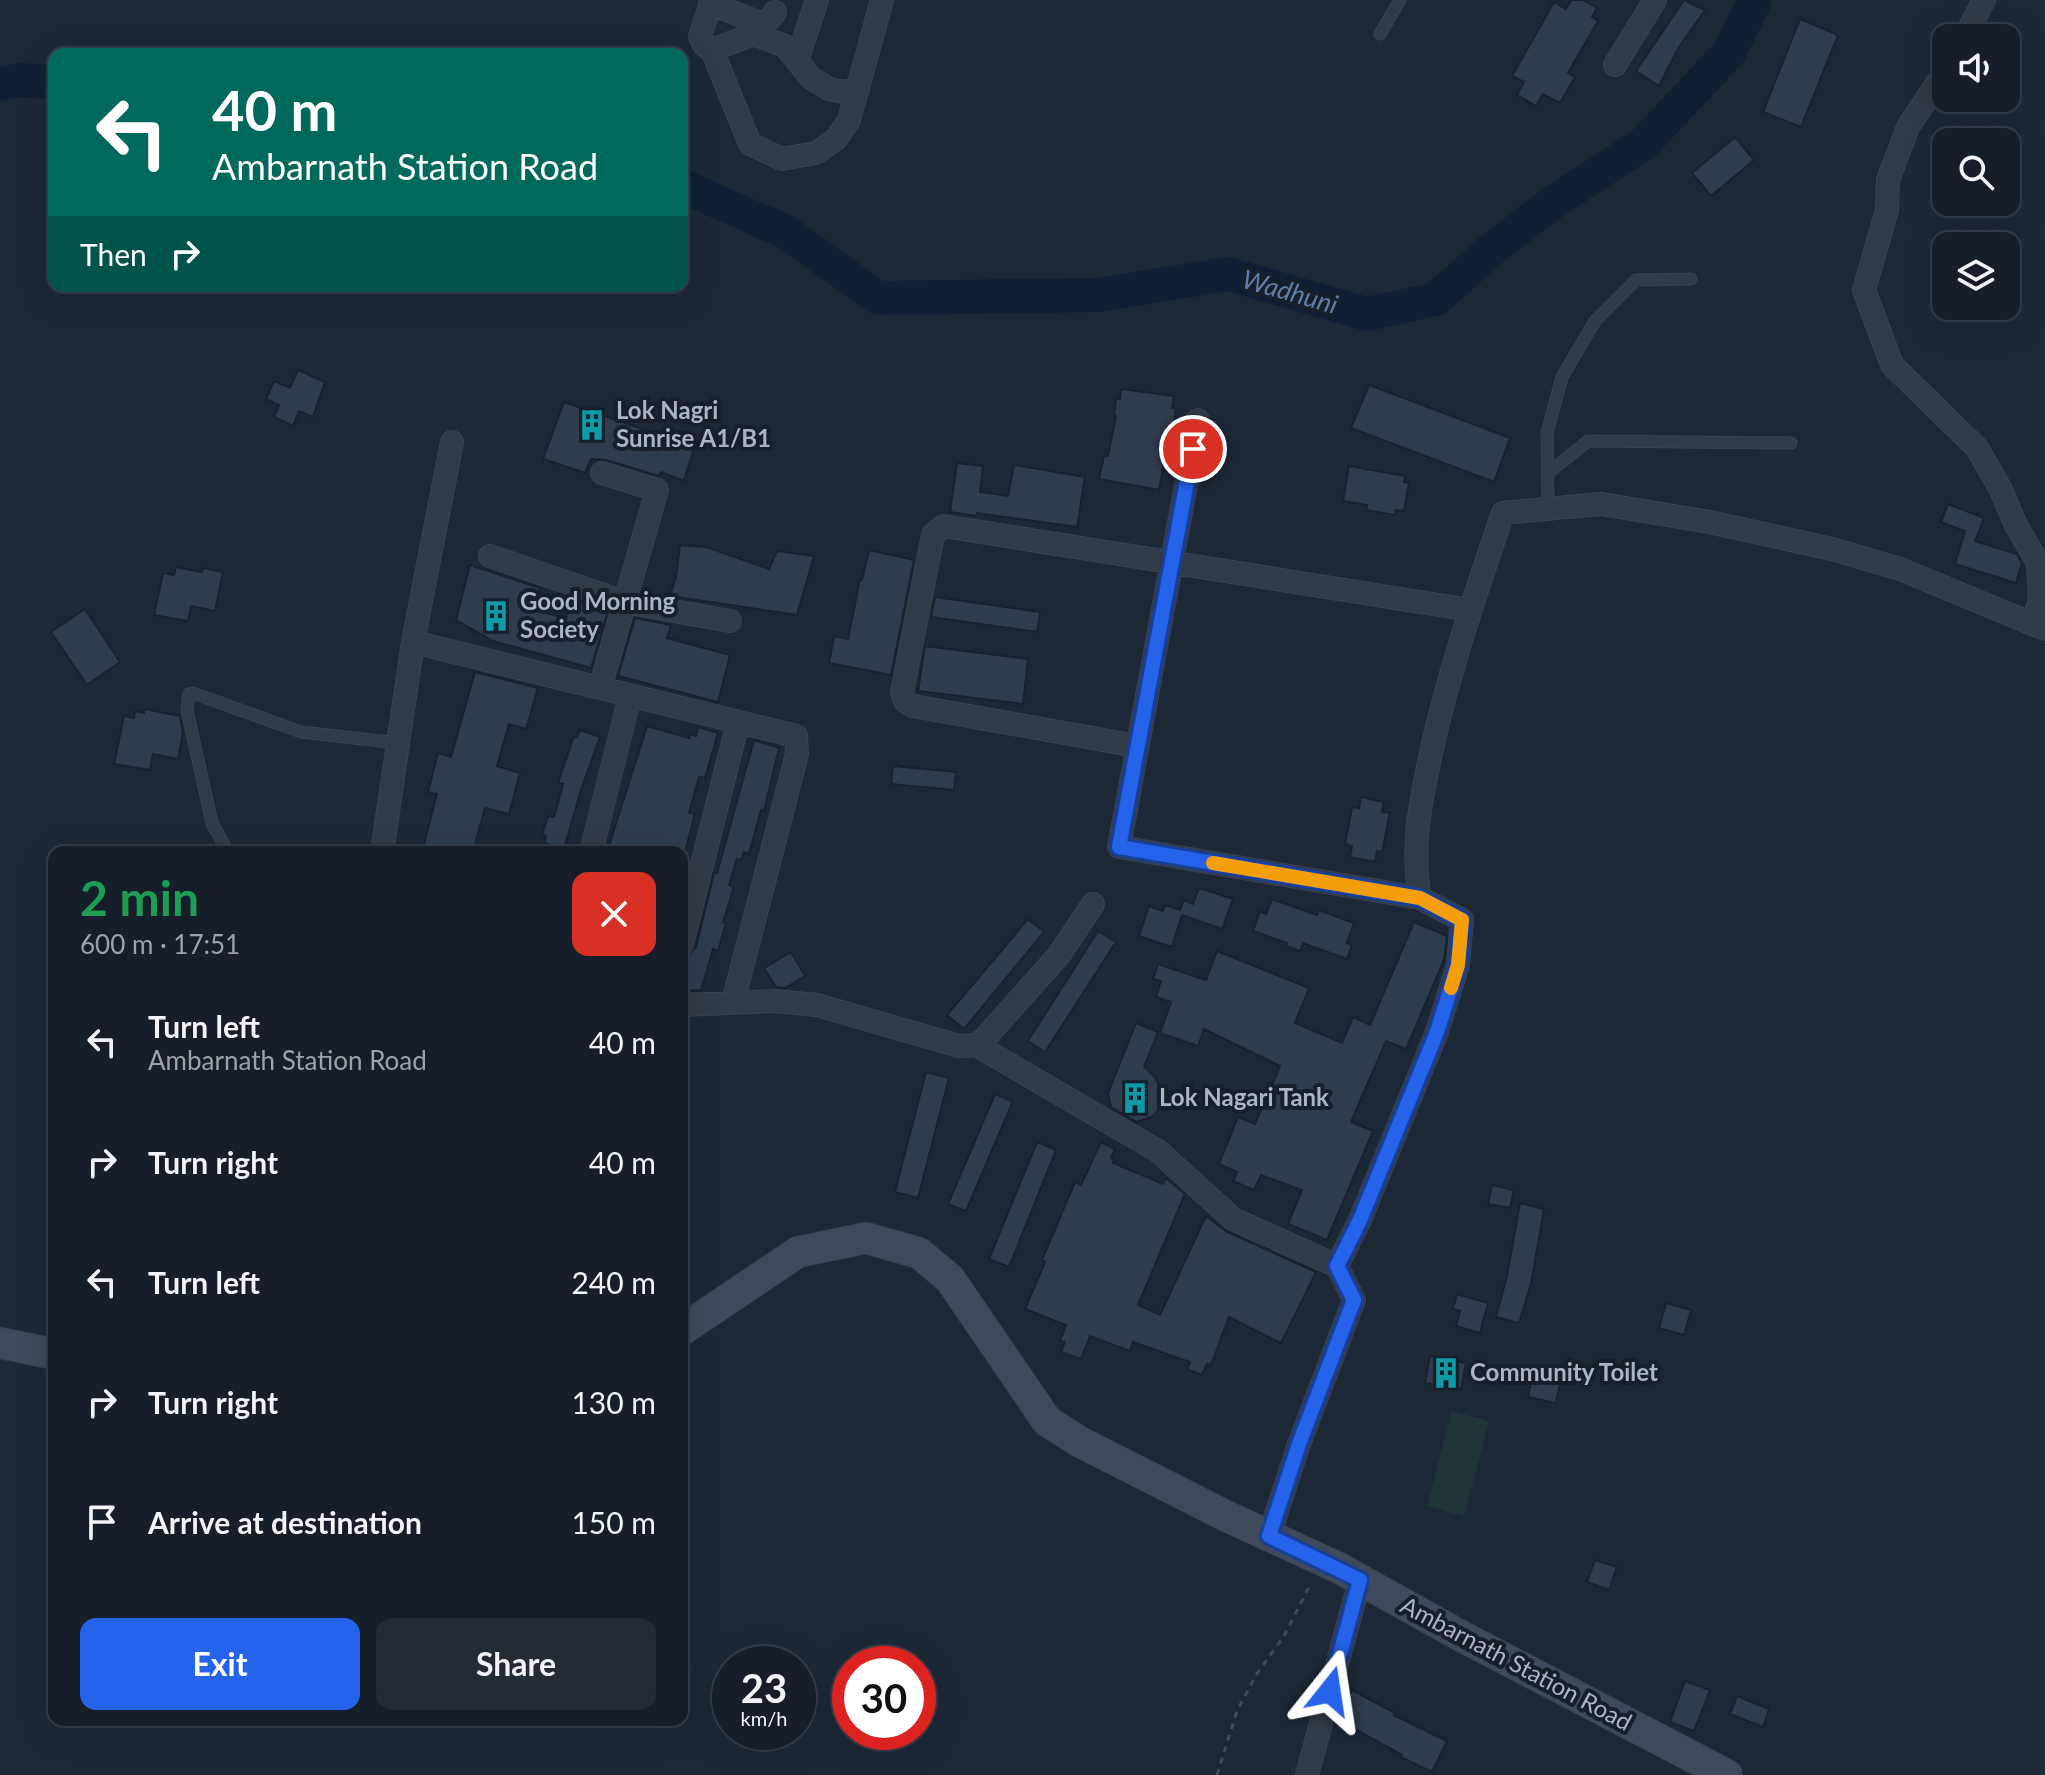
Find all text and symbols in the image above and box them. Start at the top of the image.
map controls [1932,24,2020,320]
button: sound [1932,24,2020,112]
text: 40 m [212,76,337,143]
icon: left [80,80,184,184]
button: search [1932,128,2020,216]
text: Ambarnath Station Road [212,144,598,188]
icon: right [163,232,207,276]
button: layers [1932,232,2020,320]
text: Then [80,236,147,272]
water label: Wadhuni [1239,262,1342,320]
place label: Lok Nagri Sunrise A1/B1 [616,395,771,452]
building icon: Lok Nagri Sunrise A1/B1 [575,408,609,442]
pin [1159,415,1227,483]
icon: arrive [1171,427,1215,471]
place label: Good Morning Society [520,586,676,643]
building icon: Good Morning Society [479,599,513,633]
text: 2 min [80,869,199,926]
button: close [572,872,656,956]
text: 600 m · 17:51 [80,928,240,960]
text: Turn left [148,1008,260,1044]
icon: left [80,1020,124,1064]
text: 40 m [589,1024,656,1060]
text: Ambarnath Station Road [148,1044,427,1076]
building icon: Lok Nagari Tank [1118,1081,1152,1115]
place label: Lok Nagari Tank [1159,1082,1329,1111]
icon: right [80,1140,124,1184]
text: Turn right [148,1144,278,1180]
text: 40 m [589,1144,656,1180]
icon: left [80,1260,124,1304]
text: Turn left [148,1264,260,1300]
text: 240 m [571,1264,656,1300]
building icon: Community Toilet [1429,1356,1463,1390]
place label: Community Toilet [1470,1357,1658,1386]
icon: right [80,1380,124,1424]
text: Turn right [148,1384,278,1420]
text: 130 m [571,1384,656,1420]
icon: arrive [80,1500,124,1544]
text: Arrive at destination [148,1504,422,1540]
text: 150 m [571,1504,656,1540]
street label: Ambarnath Station Road [1396,1589,1637,1736]
button: Exit [80,1618,360,1710]
button: Share [376,1618,656,1710]
speed limit sign: 30 [832,1646,936,1750]
position arrow [1288,1649,1372,1733]
text: 23 [741,1664,787,1712]
text: km/h [741,1706,787,1730]

